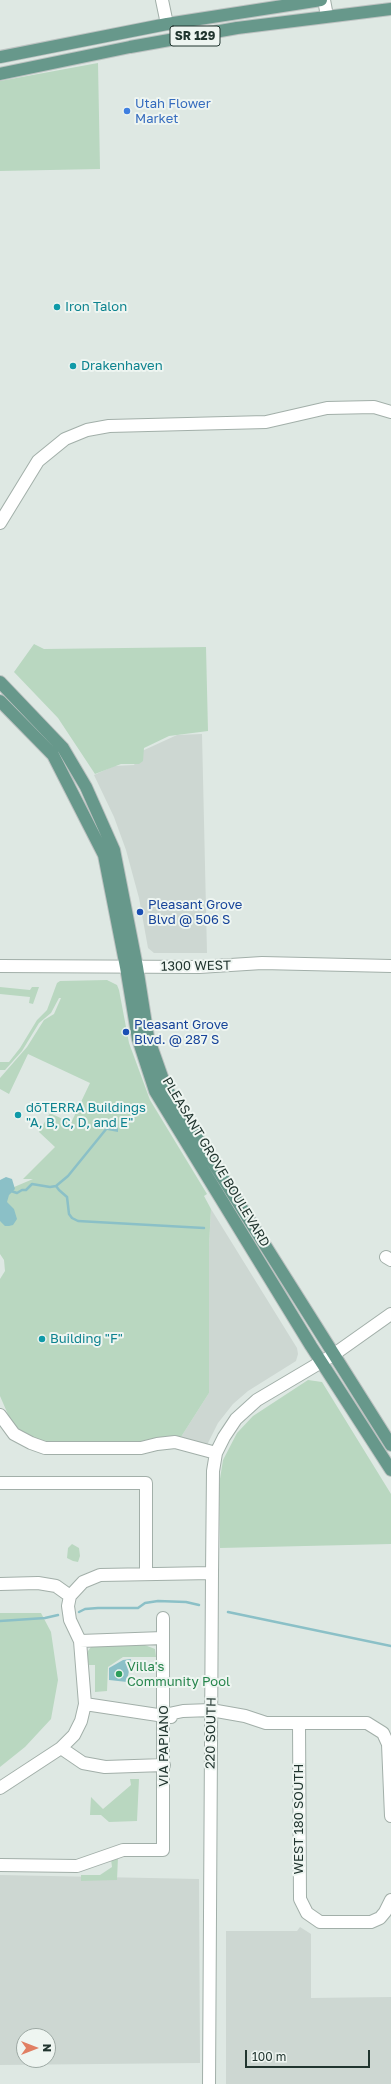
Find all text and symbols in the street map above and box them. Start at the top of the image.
road number: SR 129 [170,26,220,46]
place label: Utah Flower Market [135,96,211,127]
marker: Utah Flower Market [122,106,132,116]
place label: Iron Talon [65,299,127,315]
marker: Iron Talon [52,302,62,312]
place label: Drakenhaven [81,358,163,374]
marker: Drakenhaven [68,361,78,371]
place label: Pleasant Grove Blvd @ 506 S [148,897,242,928]
marker: Pleasant Grove Blvd @ 506 S [135,907,145,917]
street label: 1300 WEST [161,958,231,974]
place label: Pleasant Grove Blvd. @ 287 S [134,1017,228,1048]
marker: Pleasant Grove Blvd. @ 287 S [121,1027,131,1037]
street label: PLEASANT GROVE BOULEVARD [159,1074,273,1250]
place label: dōTERRA Buildings "A, B, C, D, and E" [26,1100,146,1131]
marker: dōTERRA Buildings "A, B, C, D, and E" [13,1110,23,1120]
place label: Building "F" [50,1331,123,1347]
marker: Building "F" [37,1334,47,1344]
place label: Villa's Community Pool [127,1659,230,1690]
marker: Villa's Community Pool [114,1669,124,1679]
street label: 220 SOUTH [203,1697,219,1769]
street label: VIA PAPIANO [156,1705,172,1787]
street label: WEST 180 SOUTH [291,1764,307,1874]
north arrow [16,2028,56,2068]
scale bar [247,2042,372,2068]
text: N [41,2044,54,2052]
text: 100 m [252,2049,286,2064]

